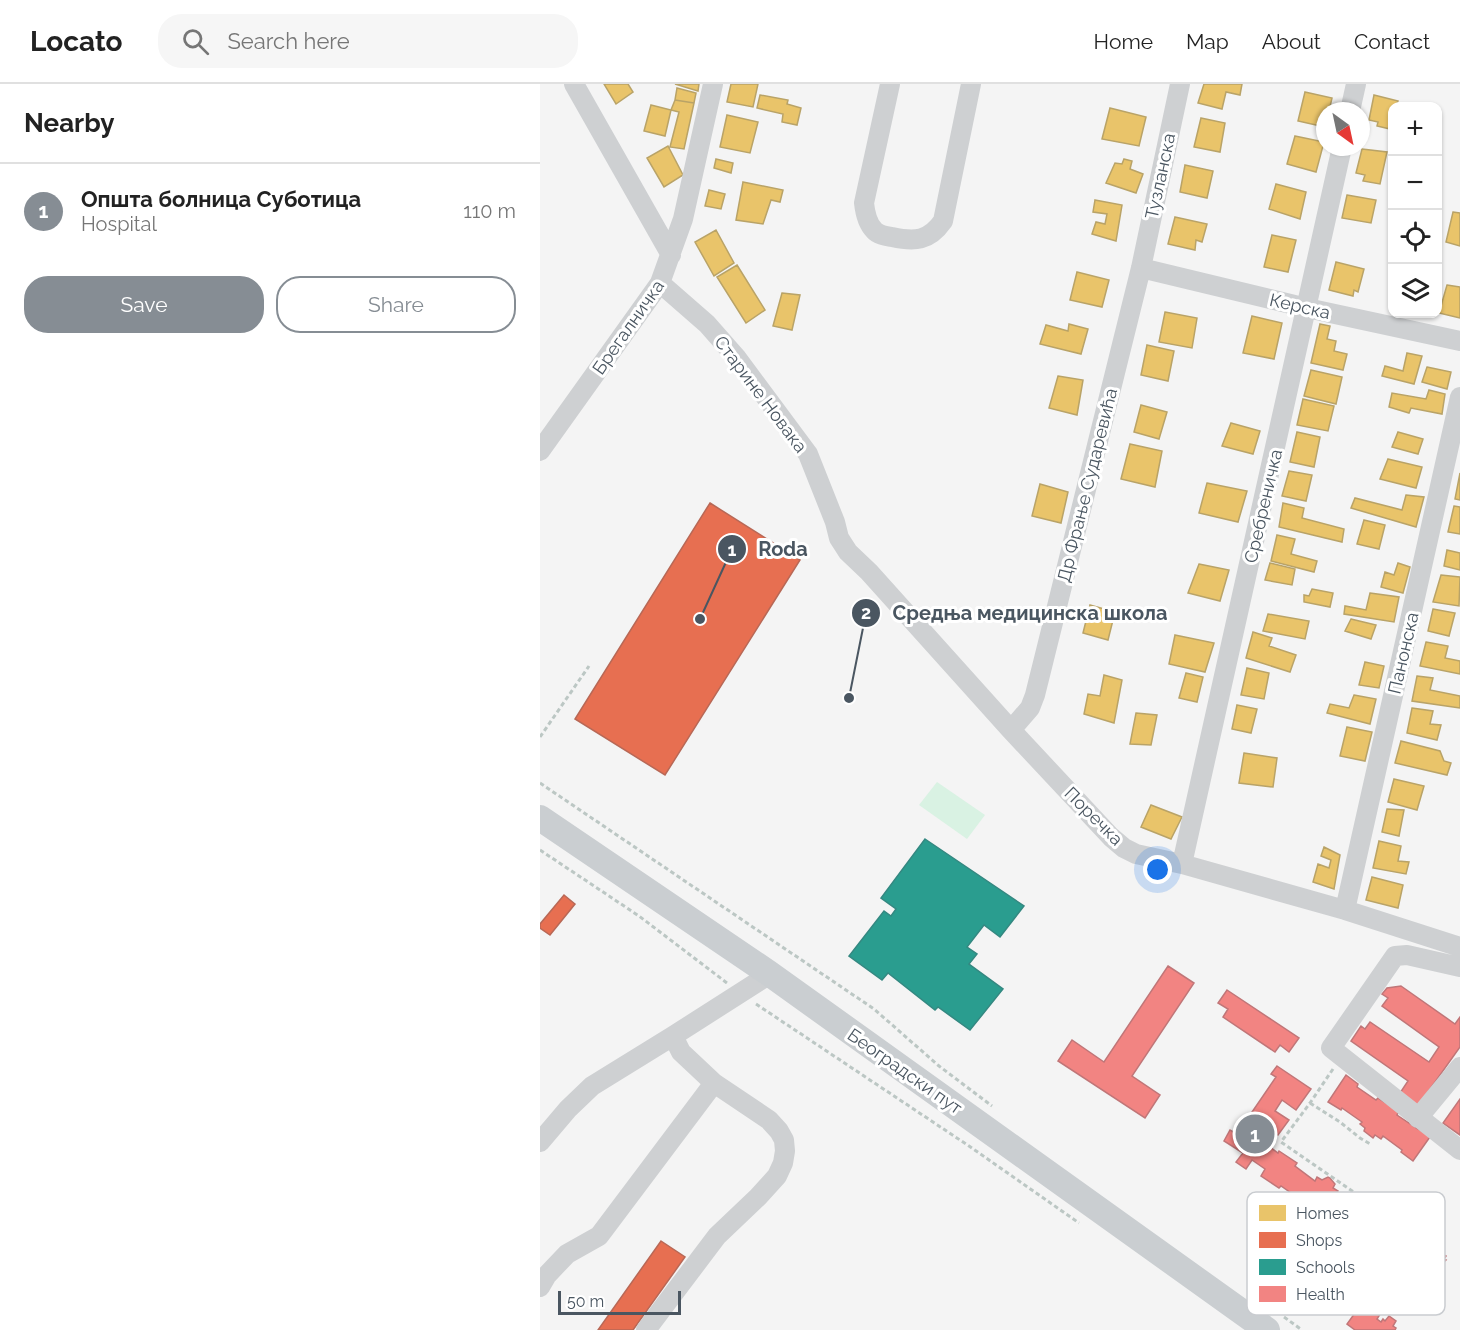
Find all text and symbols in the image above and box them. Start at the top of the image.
search box [158,14,578,68]
text: Locato [30,25,122,58]
icon: search [179,25,212,58]
text: Search here [227,28,350,54]
text: Home [1094,29,1153,54]
text: Map [1186,29,1229,54]
text: About [1262,29,1321,54]
text: Contact [1354,29,1430,54]
north arrow [1316,102,1370,156]
map controls [1388,102,1442,318]
button: + [1388,102,1442,156]
text: Nearby [24,108,114,138]
street label: Тузланска [1141,131,1179,221]
button: − [1388,156,1442,210]
text: Општа болница Суботица [81,186,361,212]
text: 1 [39,199,48,223]
text: 110 m [463,199,516,223]
button: locate [1388,210,1442,264]
text: Hospital [81,212,157,236]
button: layers [1388,264,1442,318]
button: Save [24,276,264,333]
button: Share [276,276,516,333]
street label: Брегалничка [588,276,668,378]
street label: Керска [1268,289,1332,323]
street label: Старине Новака [710,332,812,456]
street label: Др Фрање Сударевића [1053,386,1121,584]
street label: Сребреничка [1240,447,1286,565]
callout: Roda [717,530,820,568]
text: Roda [758,537,808,561]
text: 1 [728,539,737,560]
callout: Средња медицинска школа [851,594,1180,632]
text: Средња медицинска школа [893,601,1167,625]
text: 2 [861,602,871,623]
street label: Панонска [1383,610,1423,696]
street label: Поречка [1061,783,1127,849]
your location [1143,855,1172,884]
street label: Београдски пут [844,1024,967,1118]
pin: 1 [1236,1112,1274,1156]
legend [1247,1192,1445,1315]
text: Homes [1296,1204,1349,1223]
text: Shops [1296,1231,1342,1250]
text: Schools [1296,1258,1355,1277]
text: Health [1296,1285,1345,1304]
scale bar [558,1288,681,1316]
text: 50 m [567,1292,604,1311]

